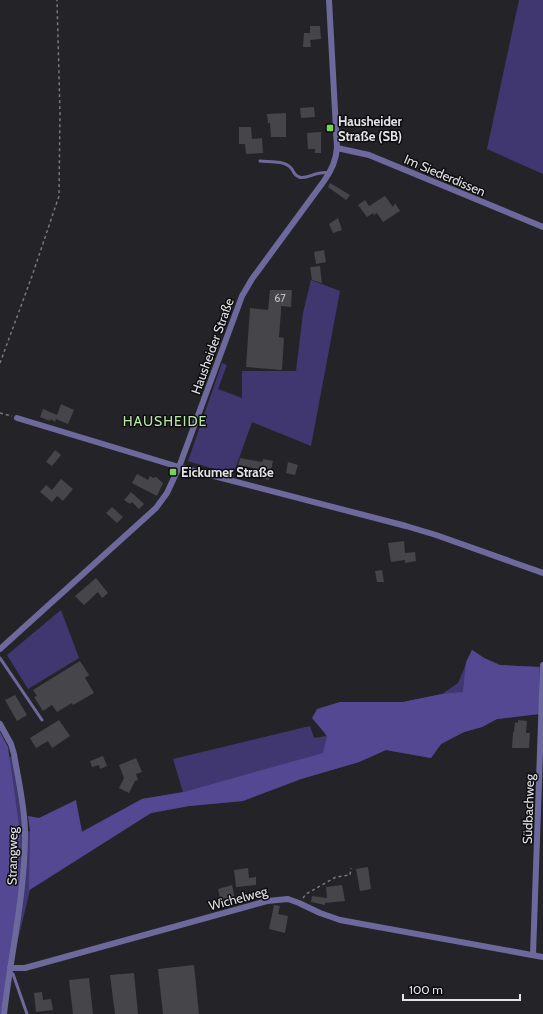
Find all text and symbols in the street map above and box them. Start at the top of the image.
place label: Hausheider Straße (SB) [338,113,403,144]
marker: Hausheider Straße (SB) [325,123,335,133]
street label: Im Siederdissen [402,151,488,199]
house number: 67 [274,291,286,305]
street label: Hausheider Straße [187,296,237,396]
district label: HAUSHEIDE [123,412,207,430]
place label: Eickumer Straße [181,464,274,480]
marker: Eickumer Straße [168,467,178,477]
street label: Südbachweg [519,773,537,844]
street label: Strangweg [3,826,21,885]
street label: Wichelweg [207,882,270,914]
scale bar [403,976,520,1002]
text: 100 m [409,982,443,997]

